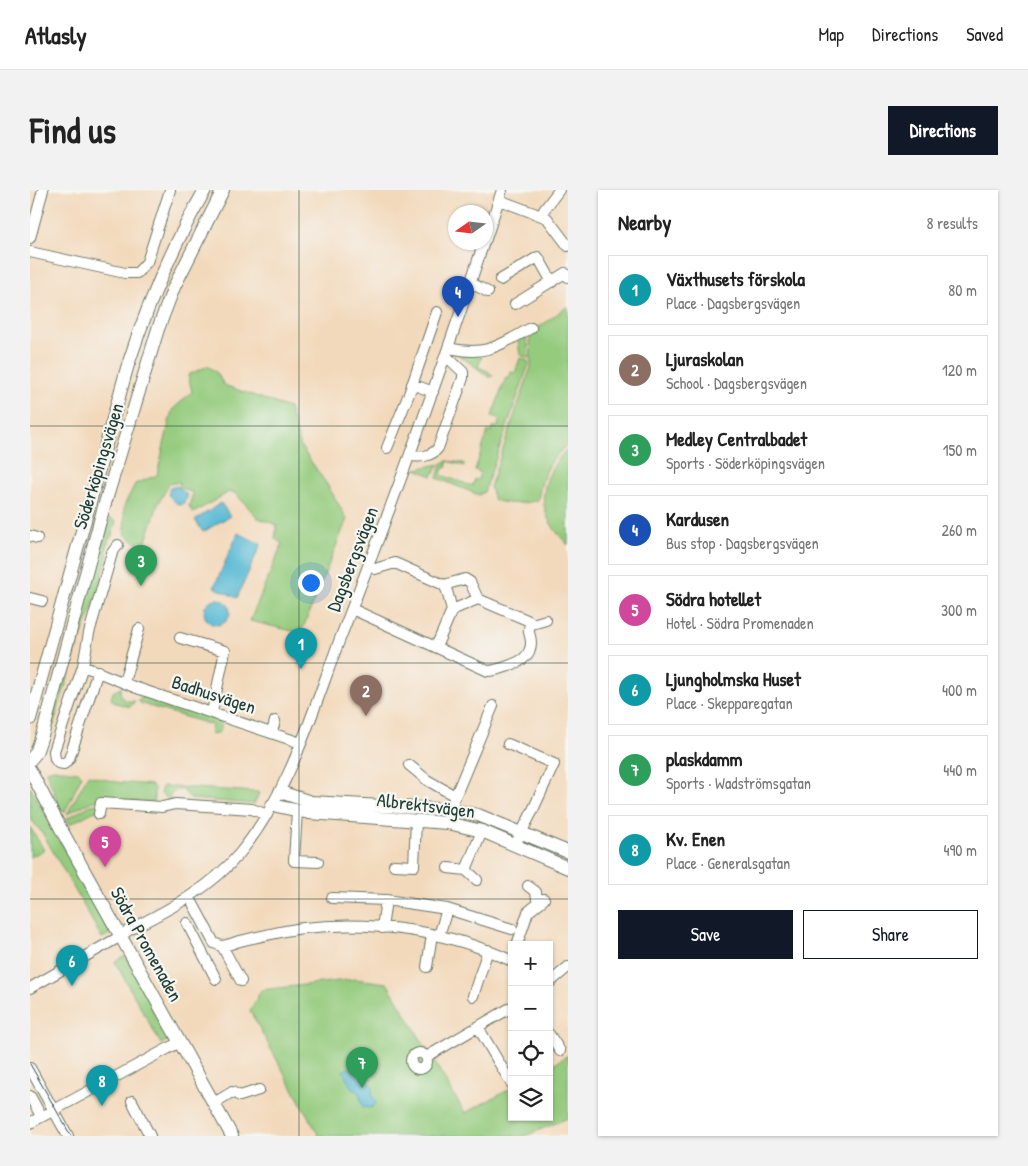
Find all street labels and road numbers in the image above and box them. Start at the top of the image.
street label: Söderköpingsvägen [66,400,130,532]
street label: Dagsbergsvägen [320,503,384,615]
street label: Badhusvägen [169,668,259,720]
street label: Albrektsvägen [376,786,476,824]
street label: Södra Promenaden [105,882,189,1006]

